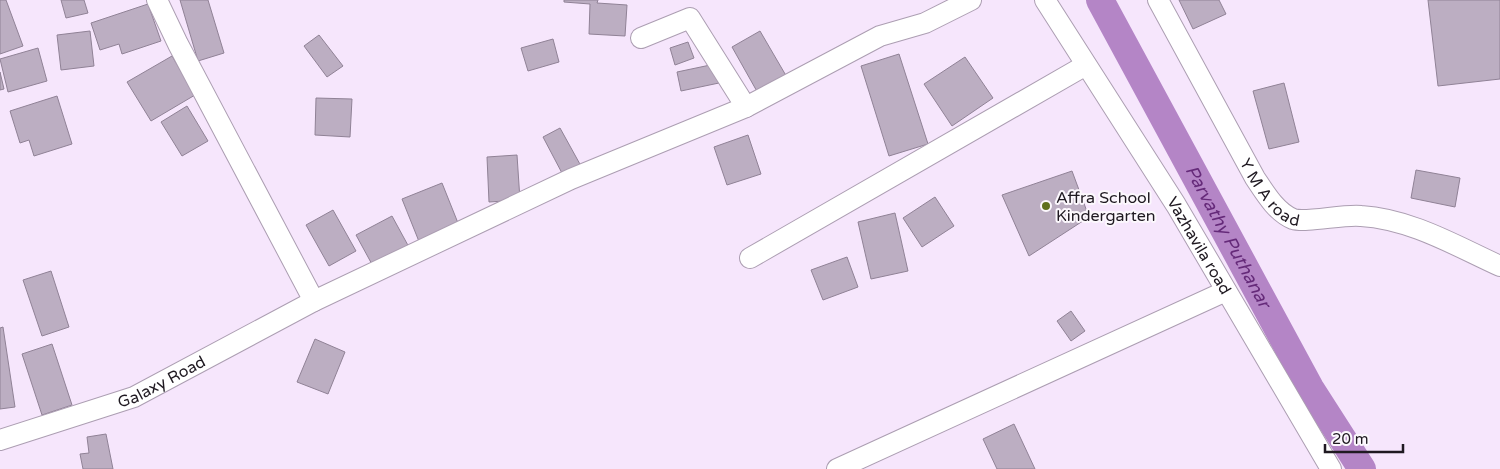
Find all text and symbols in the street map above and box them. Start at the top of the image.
street label: Y M A road [1235,155,1301,231]
water label: Parvathy Puthanar [1181,161,1277,314]
place label: Affra School Kindergarten [1056,188,1156,226]
street label: Vazhavila road [1162,193,1235,298]
marker: Affra School Kindergarten [1040,200,1052,212]
street label: Galaxy Road [115,352,209,413]
scale bar [1325,422,1402,454]
text: 20 m [1332,430,1369,448]

